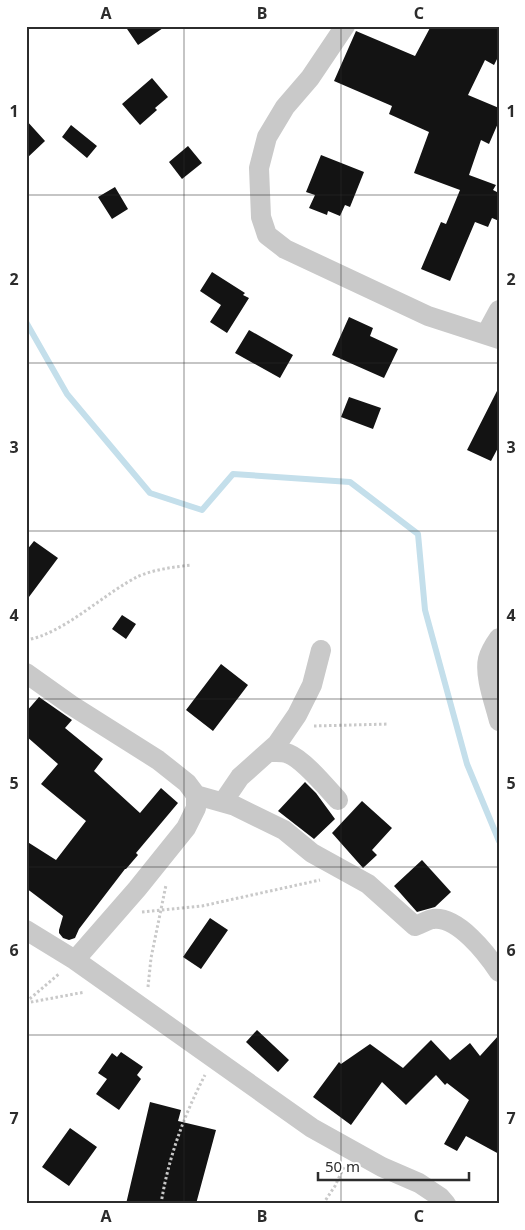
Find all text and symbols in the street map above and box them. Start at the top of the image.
text: A [100,2,112,24]
text: B [257,2,267,24]
text: C [414,2,424,24]
text: 1 [9,100,19,122]
text: 1 [506,100,516,122]
text: 2 [9,268,19,290]
text: 2 [506,268,516,290]
text: 3 [9,436,19,458]
text: 3 [506,436,516,458]
text: 4 [9,604,19,626]
text: 4 [506,604,516,626]
text: 5 [9,772,19,794]
text: 5 [506,772,516,794]
text: 6 [9,939,19,961]
text: 6 [506,939,516,961]
text: 7 [9,1107,19,1129]
text: 7 [506,1107,516,1129]
scale bar [318,1150,469,1182]
text: 50 m [325,1156,360,1176]
text: A [100,1205,112,1227]
text: B [257,1205,267,1227]
text: C [414,1205,424,1227]

